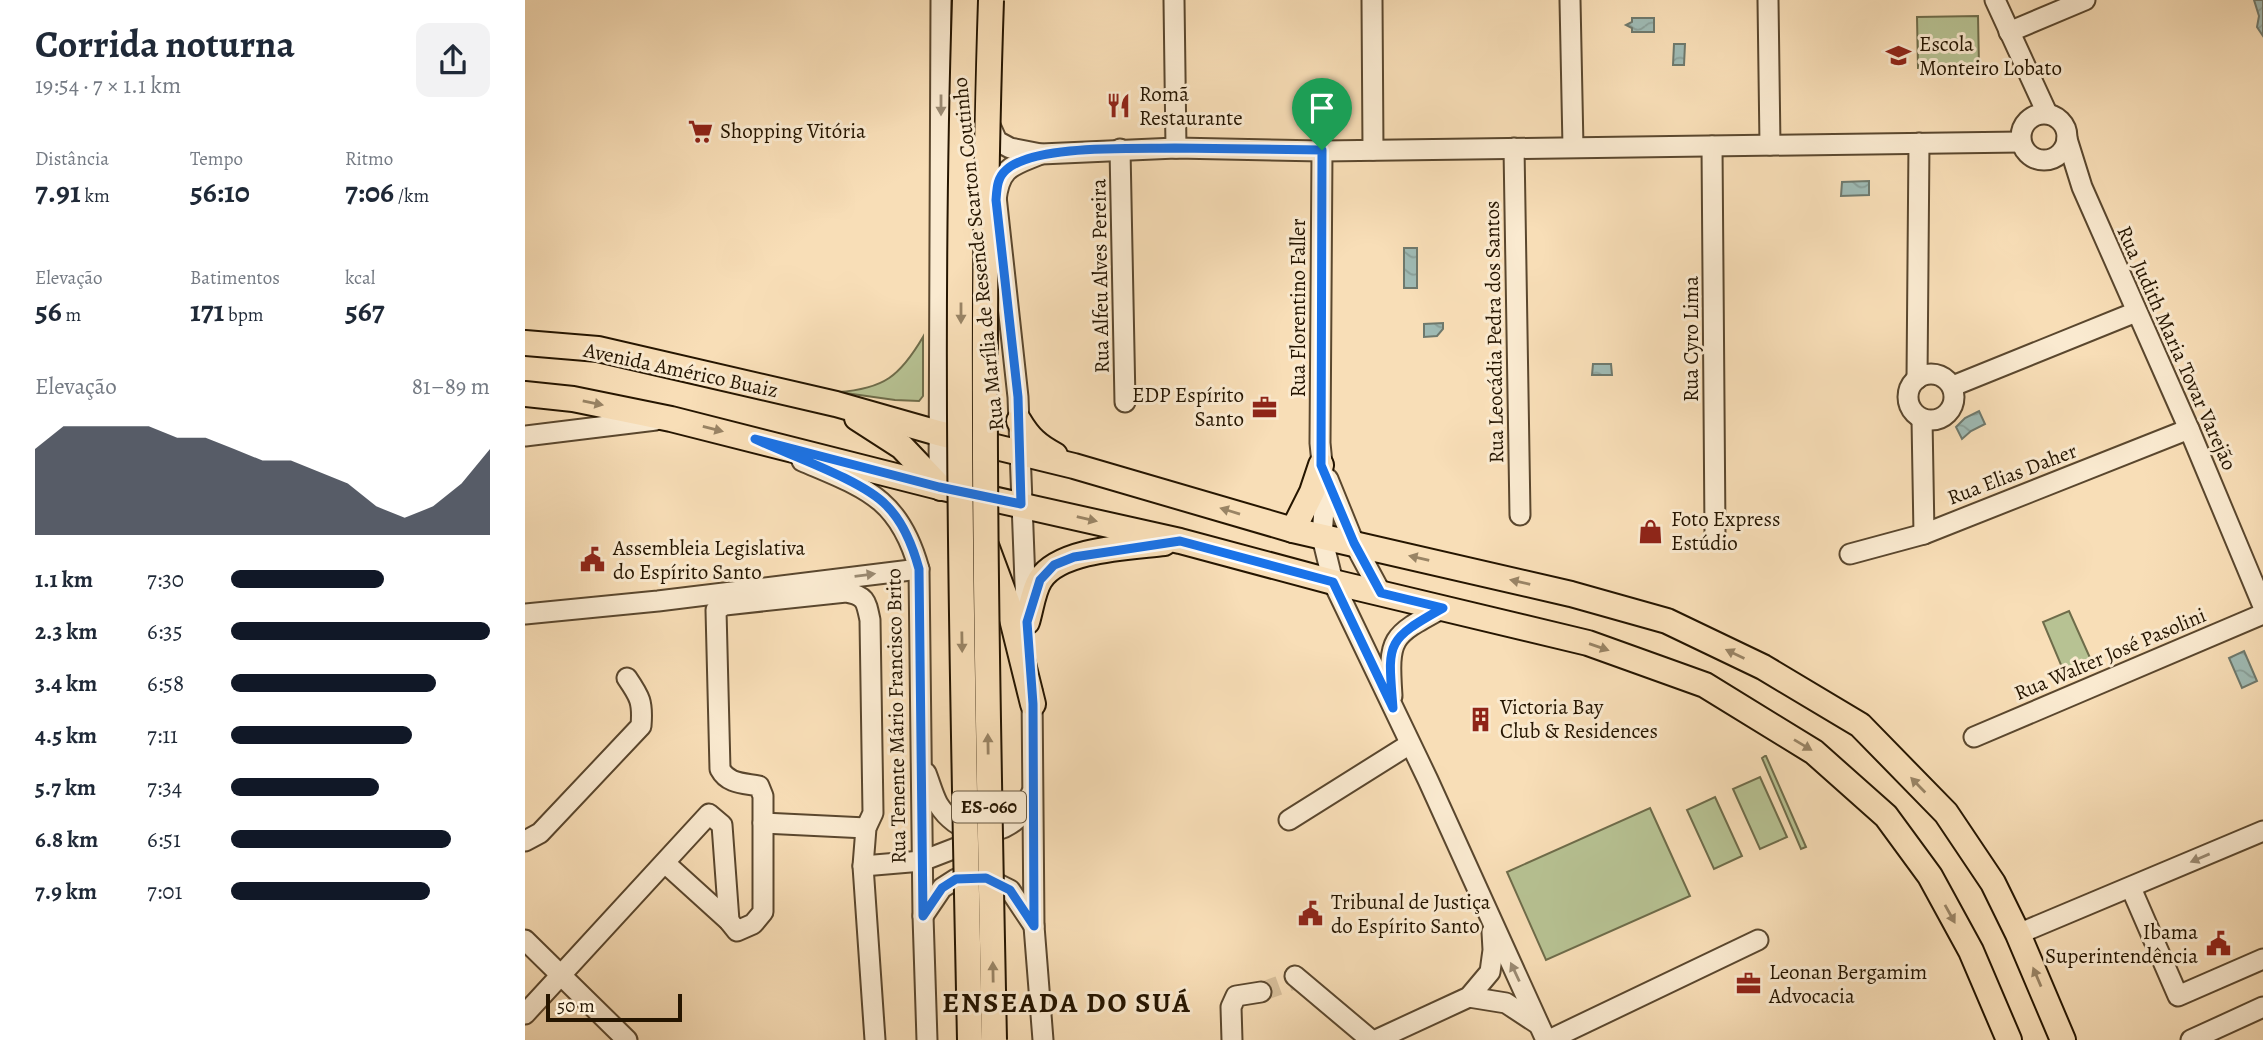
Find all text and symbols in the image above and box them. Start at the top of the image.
text: Corrida noturna [35,18,295,70]
button: share [416,23,490,97]
place label: Escola Monteiro Lobato [1919,30,2062,82]
school or university icon: Escola Monteiro Lobato [1885,42,1913,70]
text: 19:54 · 7 × 1.1 km [35,70,181,101]
street label: Rua Marília de Resende Scarton Coutinho [946,76,1010,432]
pin [1292,78,1352,150]
place label: Romã Restaurante [1139,80,1243,132]
icon: arrive [1303,89,1341,127]
restaurant icon: Romã Restaurante [1105,92,1133,120]
one-way arrow [935,94,947,116]
supermarket icon: Shopping Vitória [686,117,714,145]
place label: Shopping Vitória [720,117,866,145]
text: Distância [35,146,109,172]
text: Tempo [190,146,243,172]
text: Ritmo [345,146,393,172]
text: 7.91 [35,172,81,212]
text: 56:10 [190,172,250,212]
text: 7:06 [345,172,394,212]
street label: Rua Alfeu Alves Pereira [1084,178,1116,374]
text: km [81,183,110,209]
text: /km [394,183,429,209]
street label: Rua Leocádia Pedra dos Santos [1478,200,1510,464]
street label: Rua Florentino Faller [1284,219,1312,397]
street label: Rua Judith Maria Tovar Varejão [2110,221,2244,475]
text: Elevação [35,265,103,291]
text: Batimentos [190,265,280,291]
text: kcal [345,265,375,291]
street label: Rua Cyro Lima [1677,276,1705,402]
text: 56 [35,291,62,331]
text: 171 [190,291,224,331]
text: 567 [345,291,385,331]
text: m [62,302,81,328]
text: bpm [224,302,264,328]
one-way arrow [955,302,967,324]
street label: Avenida Américo Buaiz [580,336,781,404]
text: Elevação [35,371,117,402]
text: 81–89 m [412,371,490,402]
place label: EDP Espírito Santo [1132,381,1244,433]
office icon: EDP Espírito Santo [1250,393,1278,421]
one-way arrow [582,397,604,408]
one-way arrow [702,424,724,435]
street label: Rua Elias Daher [1943,436,2081,512]
one-way arrow [1219,505,1240,515]
place label: Foto Express Estúdio [1671,505,1780,557]
one-way arrow [1077,514,1099,525]
shop icon: Foto Express Estúdio [1637,517,1665,545]
place label: Assembleia Legislativa do Espírito Santo [612,534,806,586]
public building icon: Assembleia Legislativa do Espírito Santo [579,546,607,574]
one-way arrow [1407,552,1429,563]
text: 1.1 km [35,564,93,595]
text: 7:30 [147,564,184,595]
street label: Rua Tenente Mário Francisco Brito [879,568,913,864]
one-way arrow [854,570,876,581]
one-way arrow [1509,576,1531,587]
street label: Rua Walter José Pasolini [2010,601,2210,707]
text: 2.3 km [35,616,98,647]
text: 6:35 [147,616,183,647]
one-way arrow [956,631,967,653]
one-way arrow [1588,642,1609,653]
one-way arrow [1725,648,1745,659]
text: 3.4 km [35,668,97,699]
text: 6:58 [147,668,184,699]
place label: Victoria Bay Club & Residences [1499,693,1658,745]
building icon: Victoria Bay Club & Residences [1466,705,1494,733]
text: 4.5 km [35,720,97,751]
text: 7:11 [147,720,178,751]
one-way arrow [982,733,994,755]
one-way arrow [1793,738,1812,751]
text: 5.7 km [35,772,96,803]
text: 7:34 [147,772,182,803]
one-way arrow [1911,777,1927,794]
road number: ES-060 [952,792,1026,822]
text: 6.8 km [35,824,98,855]
text: 6:51 [147,824,181,855]
one-way arrow [2190,853,2211,864]
text: 7.9 km [35,876,97,907]
text: 7:01 [147,876,182,907]
place label: Tribunal de Justiça do Espírito Santo [1331,888,1491,940]
public building icon: Tribunal de Justiça do Espírito Santo [1297,900,1325,928]
one-way arrow [1945,904,1956,924]
place label: Ibama Superintendência [2045,918,2198,970]
public building icon: Ibama Superintendência [2204,930,2232,958]
place label: Leonan Bergamim Advocacia [1768,958,1927,1010]
one-way arrow [987,961,998,983]
one-way arrow [1509,962,1521,982]
one-way arrow [2031,967,2042,988]
office icon: Leonan Bergamim Advocacia [1735,970,1763,998]
district label: ENSEADA DO SUÁ [942,984,1192,1022]
scale bar [546,991,683,1023]
text: 50 m [557,993,595,1019]

